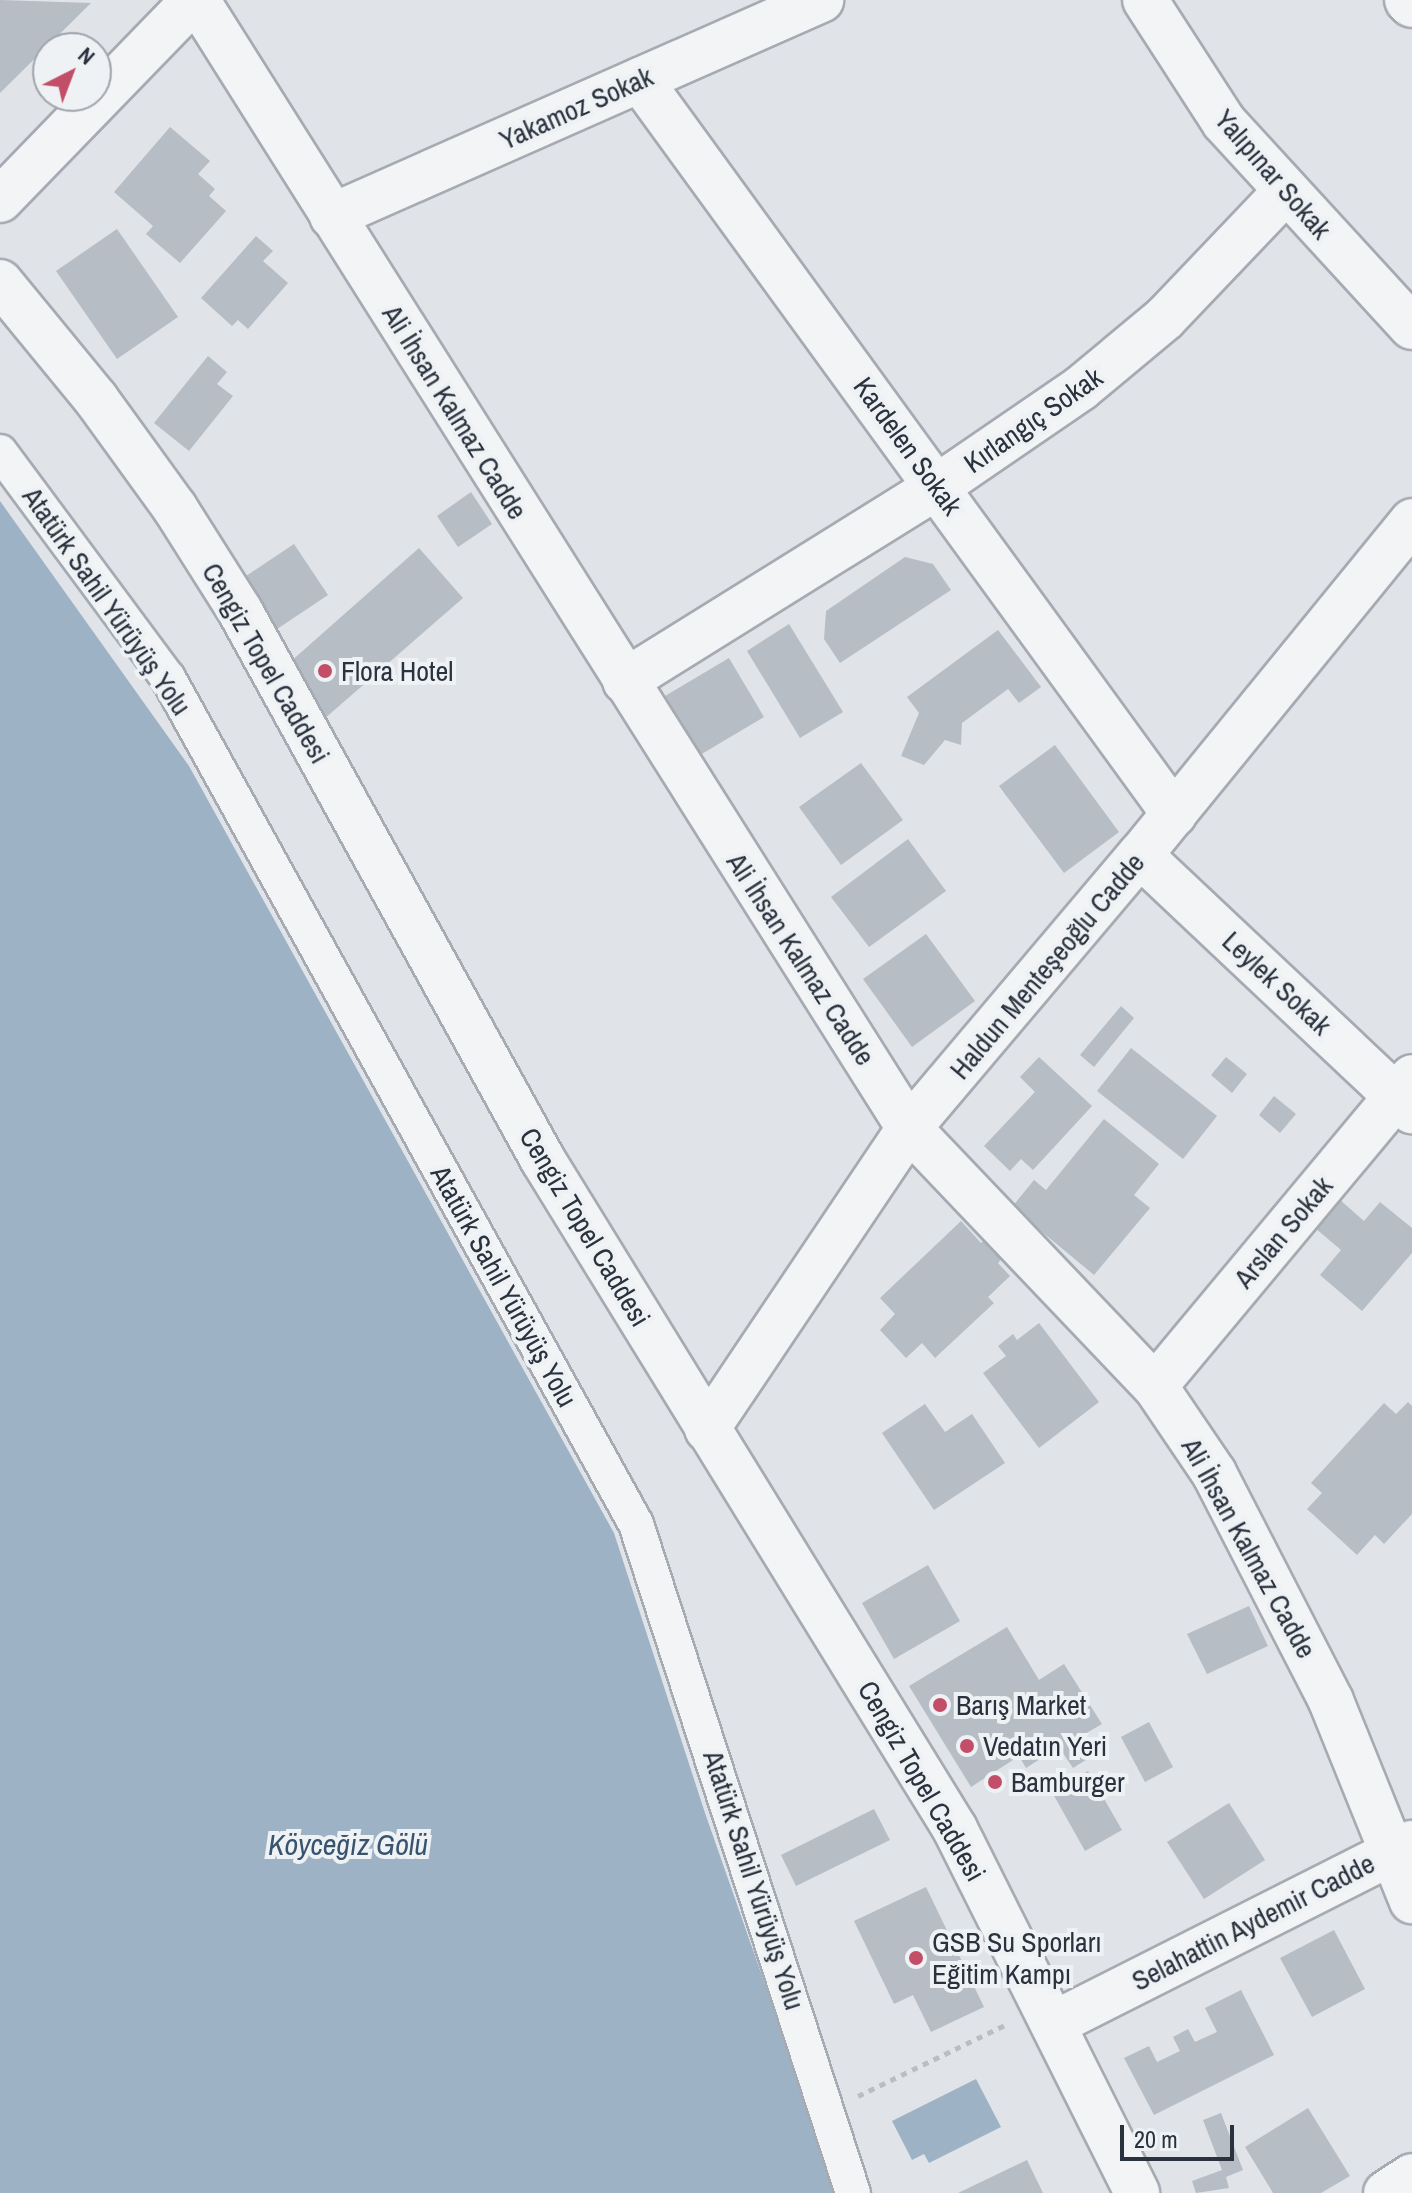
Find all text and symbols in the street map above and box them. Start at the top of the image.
north arrow [32,32,112,112]
text: N [72,40,102,71]
street label: Yakamoz Sokak [494,59,658,157]
street label: Yalıpınar Sokak [1208,102,1338,246]
street label: Ali İhsan Kalmaz Cadde [375,299,535,525]
street label: Kırlangıç Sokak [958,360,1108,480]
street label: Kardelen Sokak [847,371,969,521]
street label: Atatürk Sahil Yürüyüş Yolu [15,480,199,722]
street label: Cengiz Topel Caddesi [195,557,337,769]
place label: Flora Hotel [341,654,453,688]
marker: Flora Hotel [316,662,334,680]
street label: Haldun Menteşeoğlu Cadde [943,846,1151,1086]
street label: Ali İhsan Kalmaz Cadde [720,847,882,1071]
street label: Leylek Sokak [1216,924,1338,1042]
street label: Cengiz Topel Caddesi [512,1122,658,1332]
street label: Atatürk Sahil Yürüyüş Yolu [424,1159,584,1413]
street label: Arslan Sokak [1227,1169,1339,1295]
street label: Ali İhsan Kalmaz Cadde [1175,1432,1323,1664]
street label: Cengiz Topel Caddesi [851,1675,993,1887]
place label: Barış Market [956,1688,1086,1722]
marker: Barış Market [931,1696,949,1714]
place label: Vedatın Yeri [983,1729,1108,1763]
marker: Vedatın Yeri [958,1737,976,1755]
street label: Atatürk Sahil Yürüyüş Yolu [696,1746,812,2014]
place label: Bamburger [1011,1765,1125,1799]
marker: Bamburger [986,1773,1004,1791]
water label: Köyceğiz Gölü [268,1826,428,1862]
street label: Selahattin Aydemir Cadde [1126,1846,1380,1998]
place label: GSB Su Sporları Eğitim Kampı [932,1925,1102,1991]
marker: GSB Su Sporları Eğitim Kampı [907,1949,925,1967]
scale bar [1124,2109,1238,2159]
text: 20 m [1134,2123,1178,2155]

